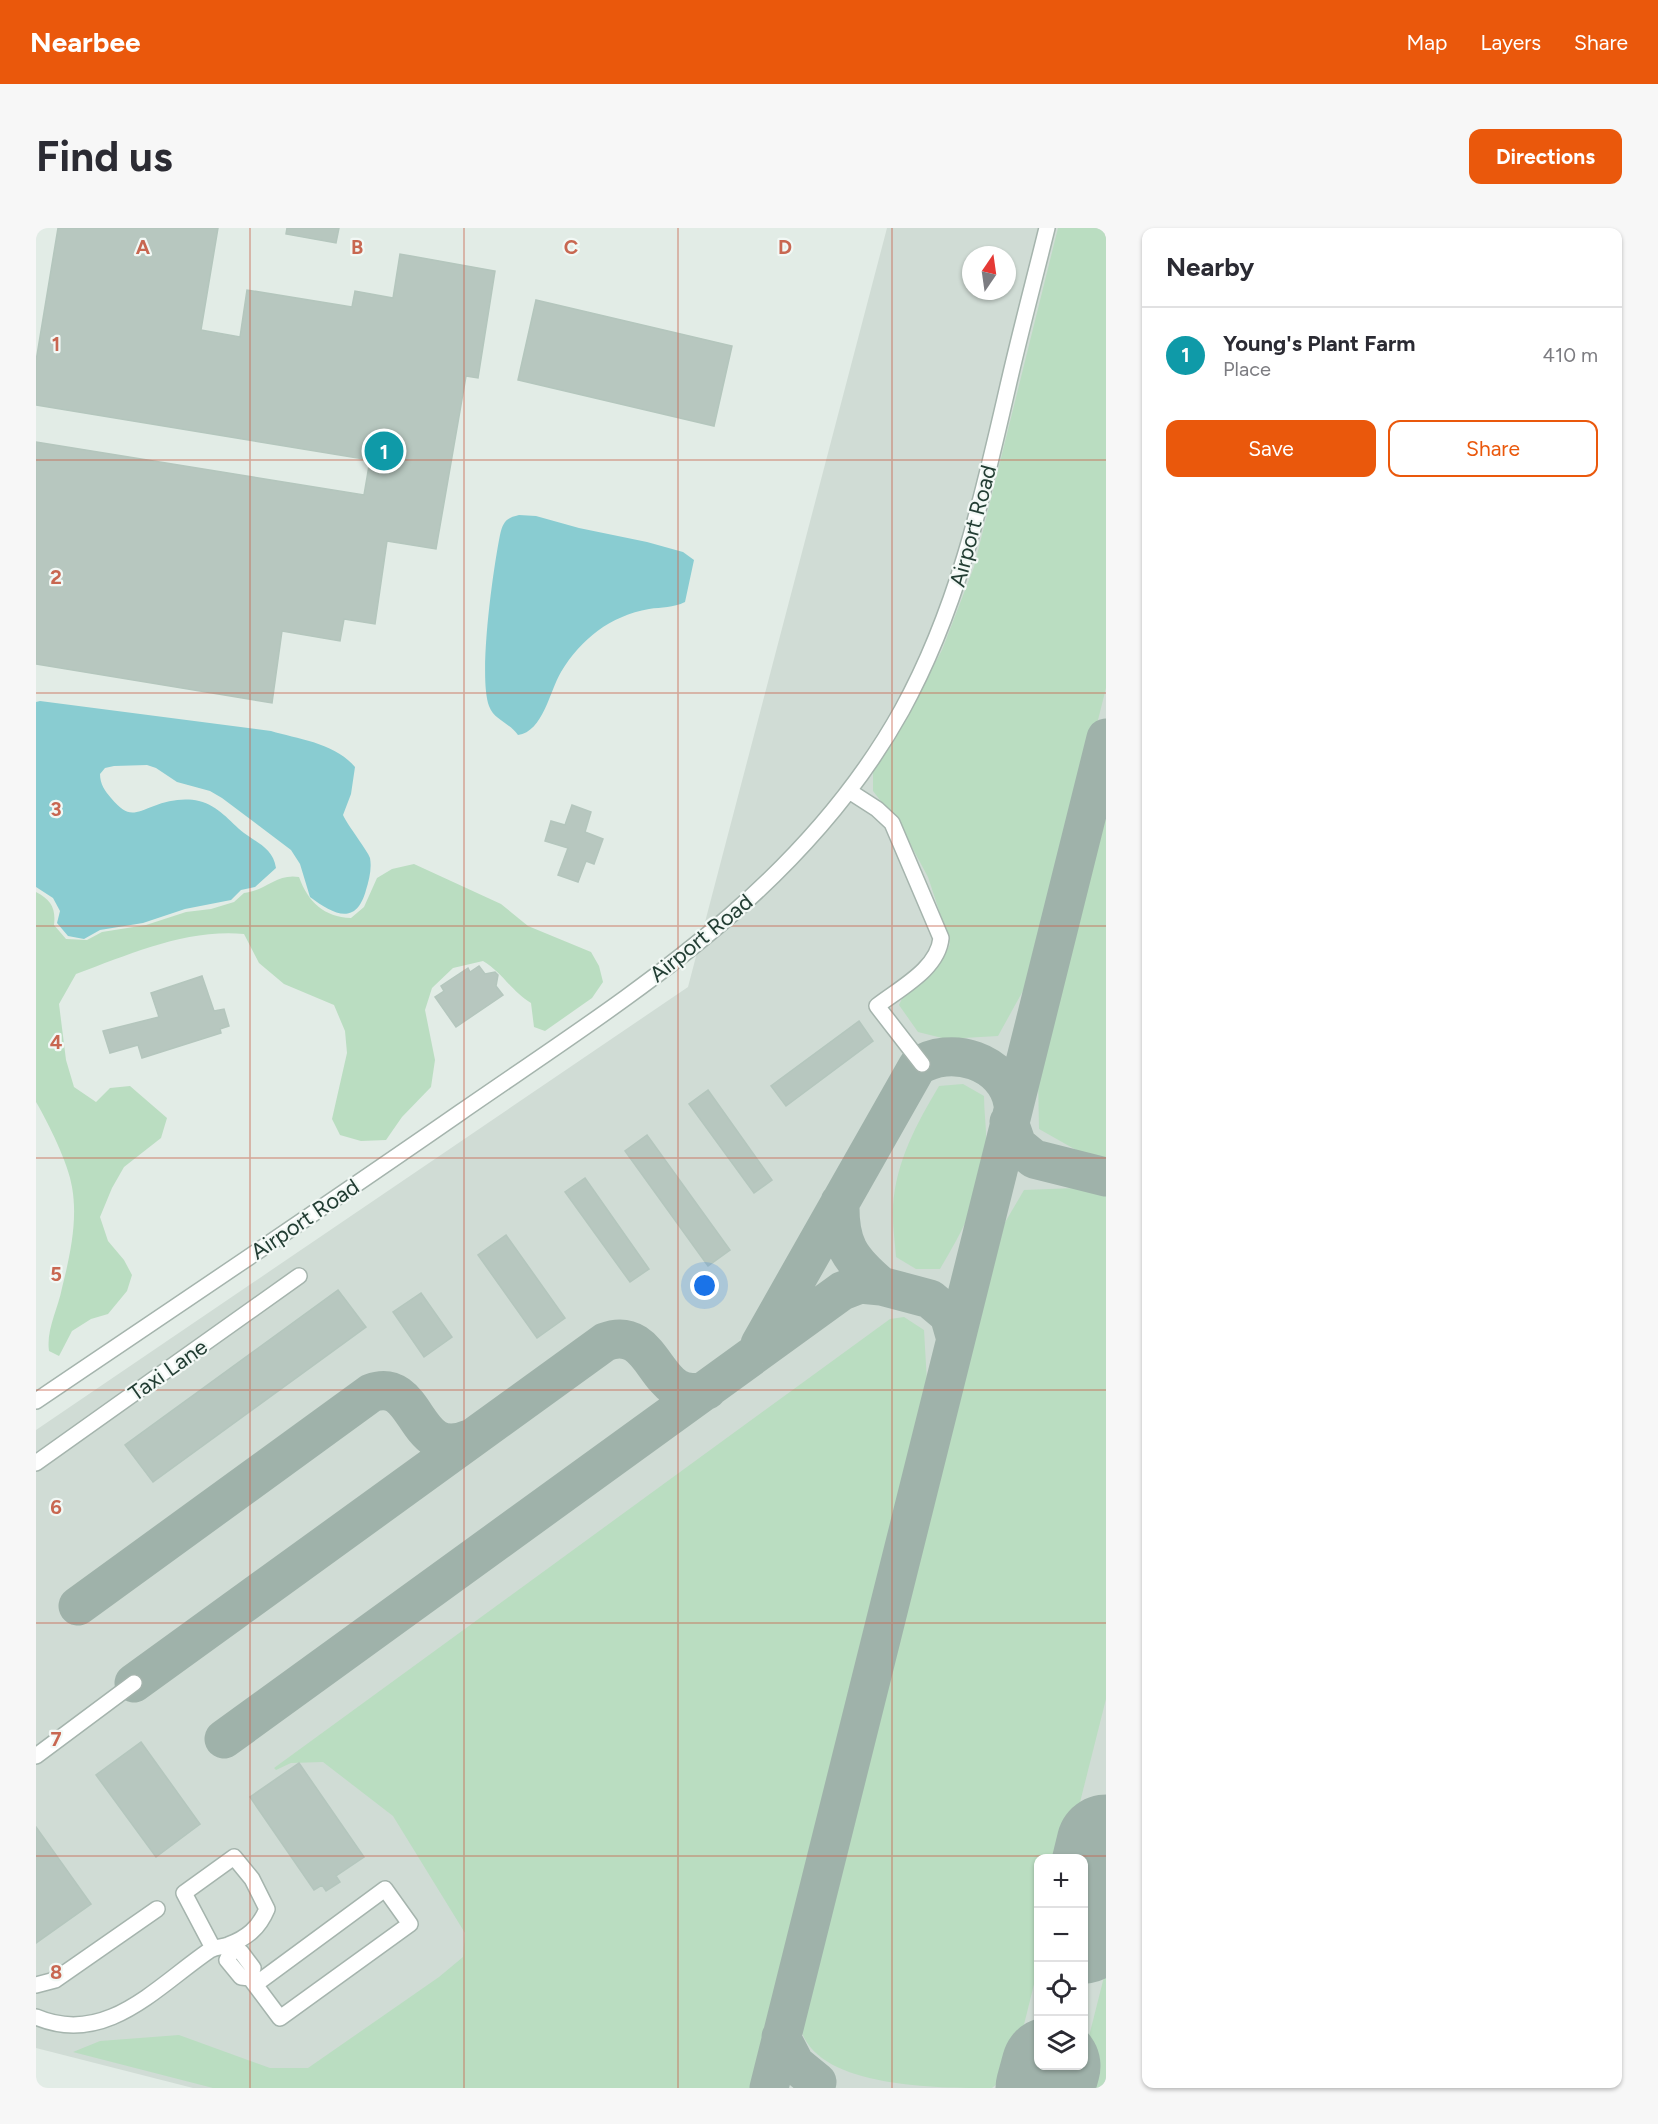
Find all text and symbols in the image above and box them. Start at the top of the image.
text: Nearbee [30,25,140,59]
text: Map [1407,30,1447,55]
text: Layers [1480,30,1541,55]
text: Share [1574,30,1628,55]
button: Directions [1469,129,1622,184]
text: Find us [36,131,173,182]
text: A [136,235,151,259]
text: B [351,235,363,259]
text: C [564,235,578,259]
text: D [778,235,792,259]
north arrow [962,246,1016,300]
text: Nearby [1166,251,1254,283]
text: Young's Plant Farm [1223,330,1415,357]
text: 1 [52,332,60,356]
text: 1 [1181,343,1190,367]
text: 410 m [1543,343,1598,367]
text: Place [1223,357,1271,381]
button: Save [1166,420,1376,477]
button: Share [1388,420,1598,477]
pin: 1 [364,428,404,474]
street label: Airport Road [944,462,1002,590]
text: 2 [50,565,62,589]
text: 3 [50,797,62,821]
street label: Airport Road [644,888,758,988]
text: 4 [50,1030,63,1054]
street label: Airport Road [246,1173,364,1265]
text: 5 [50,1262,62,1286]
your location [690,1271,719,1300]
street label: Taxi Lane [123,1333,213,1407]
text: 6 [50,1495,62,1519]
text: 7 [50,1727,62,1751]
map controls [1034,1854,1088,2070]
button: + [1034,1854,1088,1908]
button: − [1034,1908,1088,1962]
text: 8 [50,1960,62,1984]
button: locate [1034,1962,1088,2016]
button: layers [1034,2016,1088,2070]

